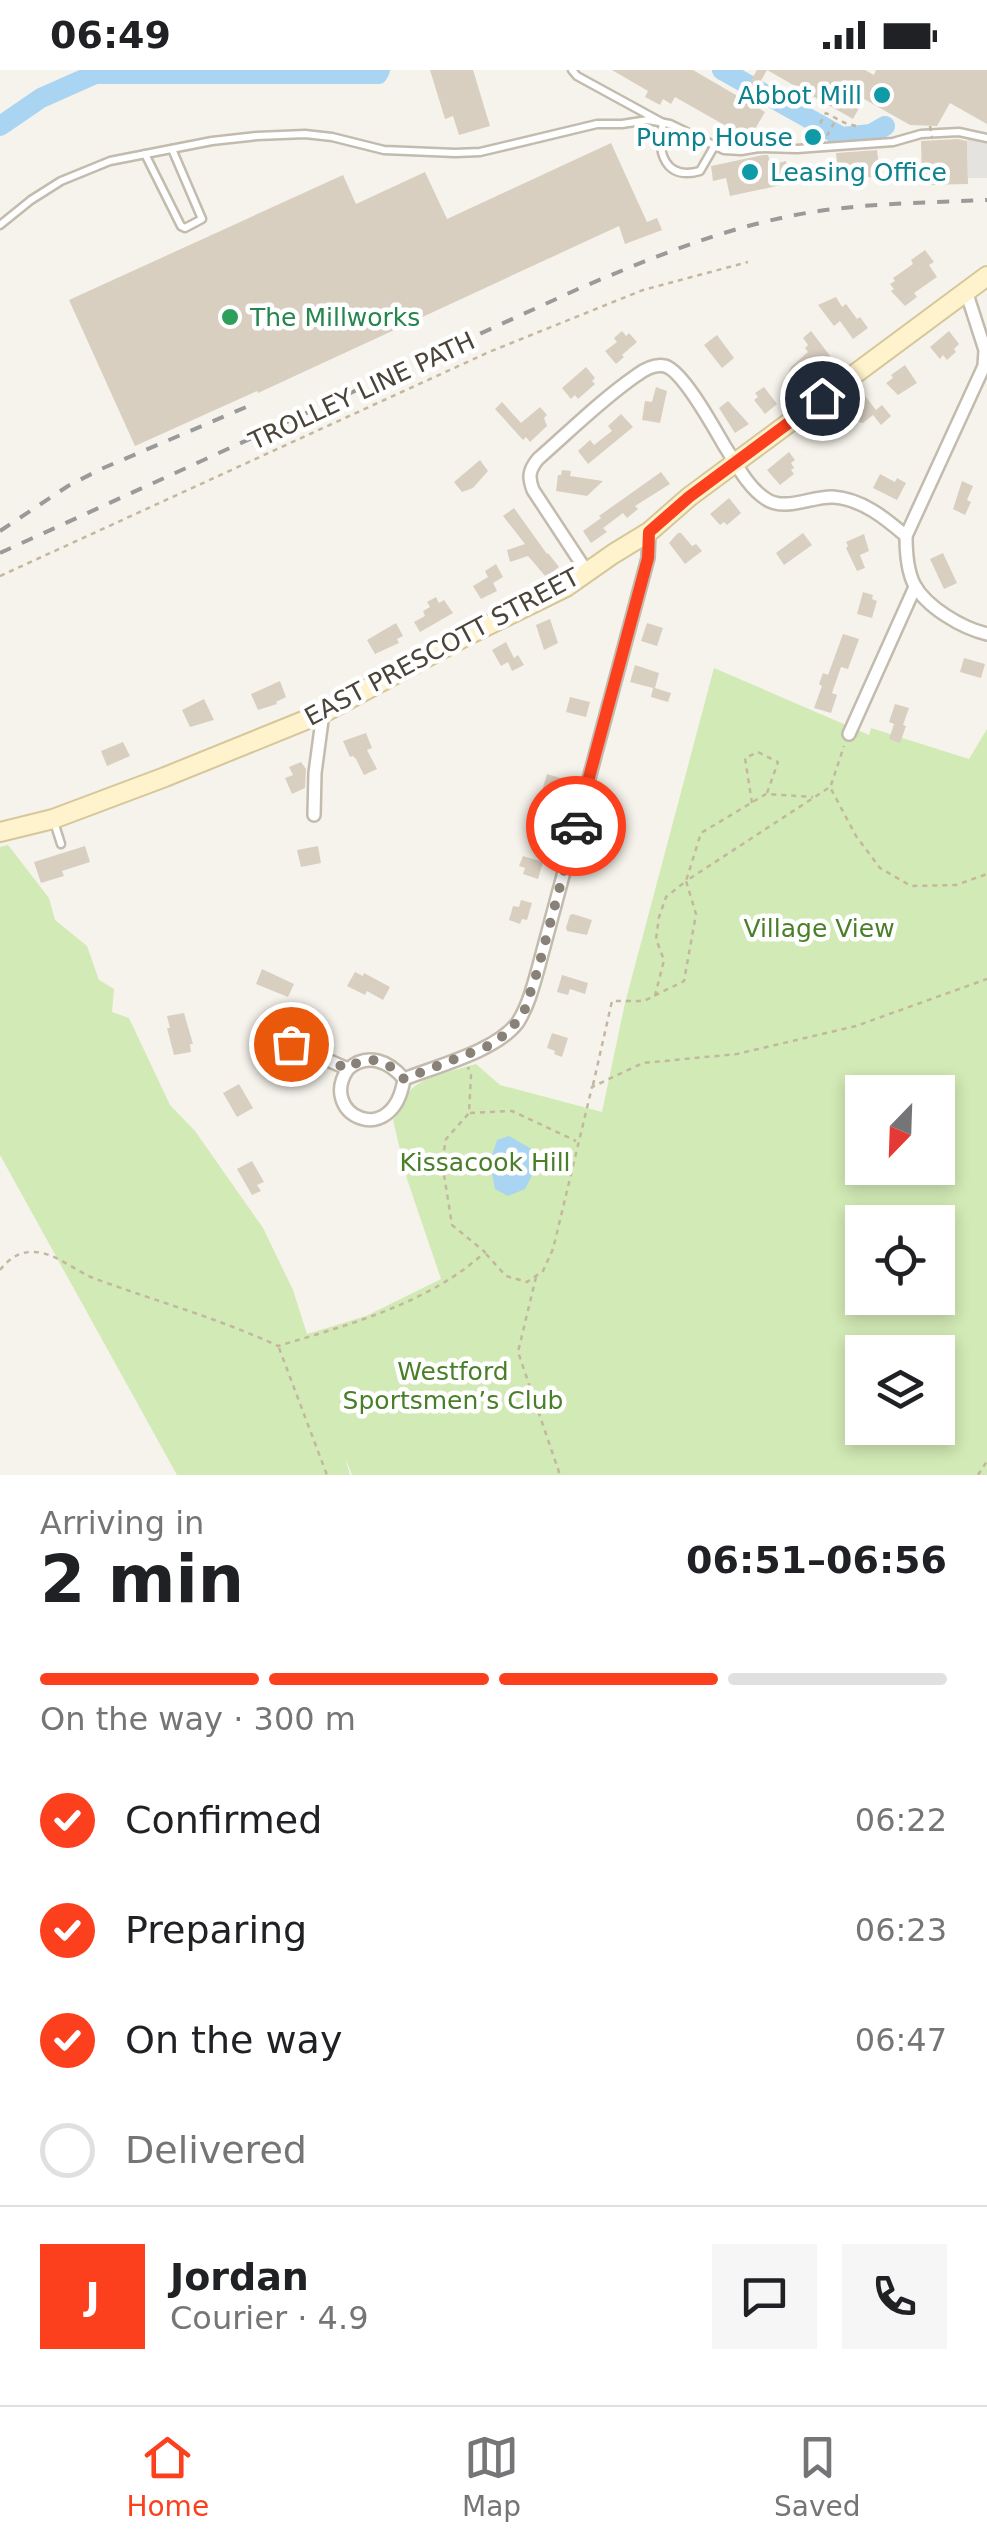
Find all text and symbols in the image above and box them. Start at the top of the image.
text: 06:49 [50,13,171,57]
place label: Abbot Mill [738,81,862,110]
marker: Abbot Mill [871,84,893,106]
place label: Pump House [636,123,793,152]
marker: Pump House [802,126,824,148]
place label: Leasing Office [770,158,947,187]
marker: Leasing Office [739,161,761,183]
place label: The Millworks [249,303,420,332]
marker: The Millworks [219,306,241,328]
street label: TROLLEY LINE PATH [244,326,479,456]
pin [780,356,865,441]
icon: home [795,371,850,426]
street label: EAST PRESCOTT STREET [300,562,585,732]
courier [526,776,626,876]
icon: car [549,799,604,854]
park label: Village View [743,914,895,943]
pin [249,1002,334,1087]
icon: bag [264,1017,319,1072]
north arrow [845,1075,955,1185]
map controls [845,1075,955,1445]
park label: Kissacook Hill [399,1148,571,1177]
button: locate [845,1205,955,1315]
button: layers [845,1335,955,1445]
park label: Westford Sportsmen’s Club [343,1357,563,1415]
text: Arriving in [40,1504,204,1542]
text: 06:51–06:56 [686,1538,947,1582]
text: 2 min [40,1542,244,1617]
text: On the way · 300 m [40,1700,356,1738]
icon: check [40,1793,95,1848]
text: Confirmed [125,1798,322,1842]
text: 06:22 [855,1801,947,1839]
icon: check [40,1903,95,1958]
text: Preparing [125,1908,307,1952]
text: 06:23 [855,1911,947,1949]
icon: check [40,2013,95,2068]
text: On the way [125,2018,342,2062]
text: 06:47 [855,2021,947,2059]
text: Delivered [125,2128,307,2172]
button: chat [712,2244,817,2349]
button: phone [842,2244,947,2349]
text: Jordan [170,2255,309,2299]
text: J [85,2274,100,2318]
text: Courier · 4.9 [170,2299,369,2337]
tab: Home [126,2430,209,2523]
tab: Map [462,2430,521,2523]
tab: Saved [774,2430,861,2523]

